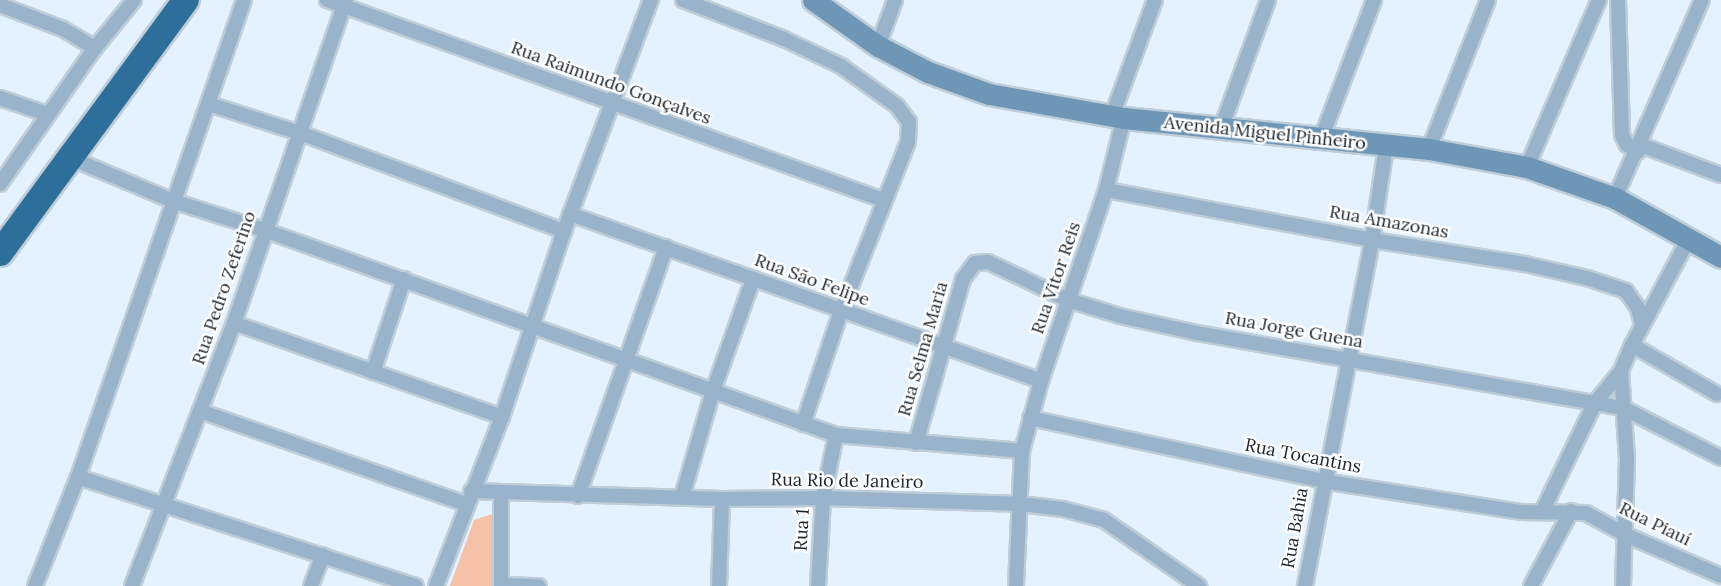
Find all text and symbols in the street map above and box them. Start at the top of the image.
street label: Rua Raimundo Gonçalves [508,37,714,129]
street label: Avenida Miguel Pinheiro [1163,112,1367,154]
street label: Rua Amazonas [1328,201,1450,243]
street label: Rua Pedro Zeferino [188,208,260,368]
street label: Rua Vitor Reis [1027,219,1085,337]
street label: Rua São Felipe [752,249,872,311]
street label: Rua Selma Maria [893,279,953,419]
street label: Rua Jorge Guena [1223,307,1365,353]
street label: Rua Tocantins [1243,434,1363,478]
street label: Rua Rio de Janeiro [771,469,923,493]
street label: Rua Bahia [1277,486,1313,570]
street label: Rua Piauí [1616,497,1694,551]
street label: Rua 1 [790,508,814,552]

